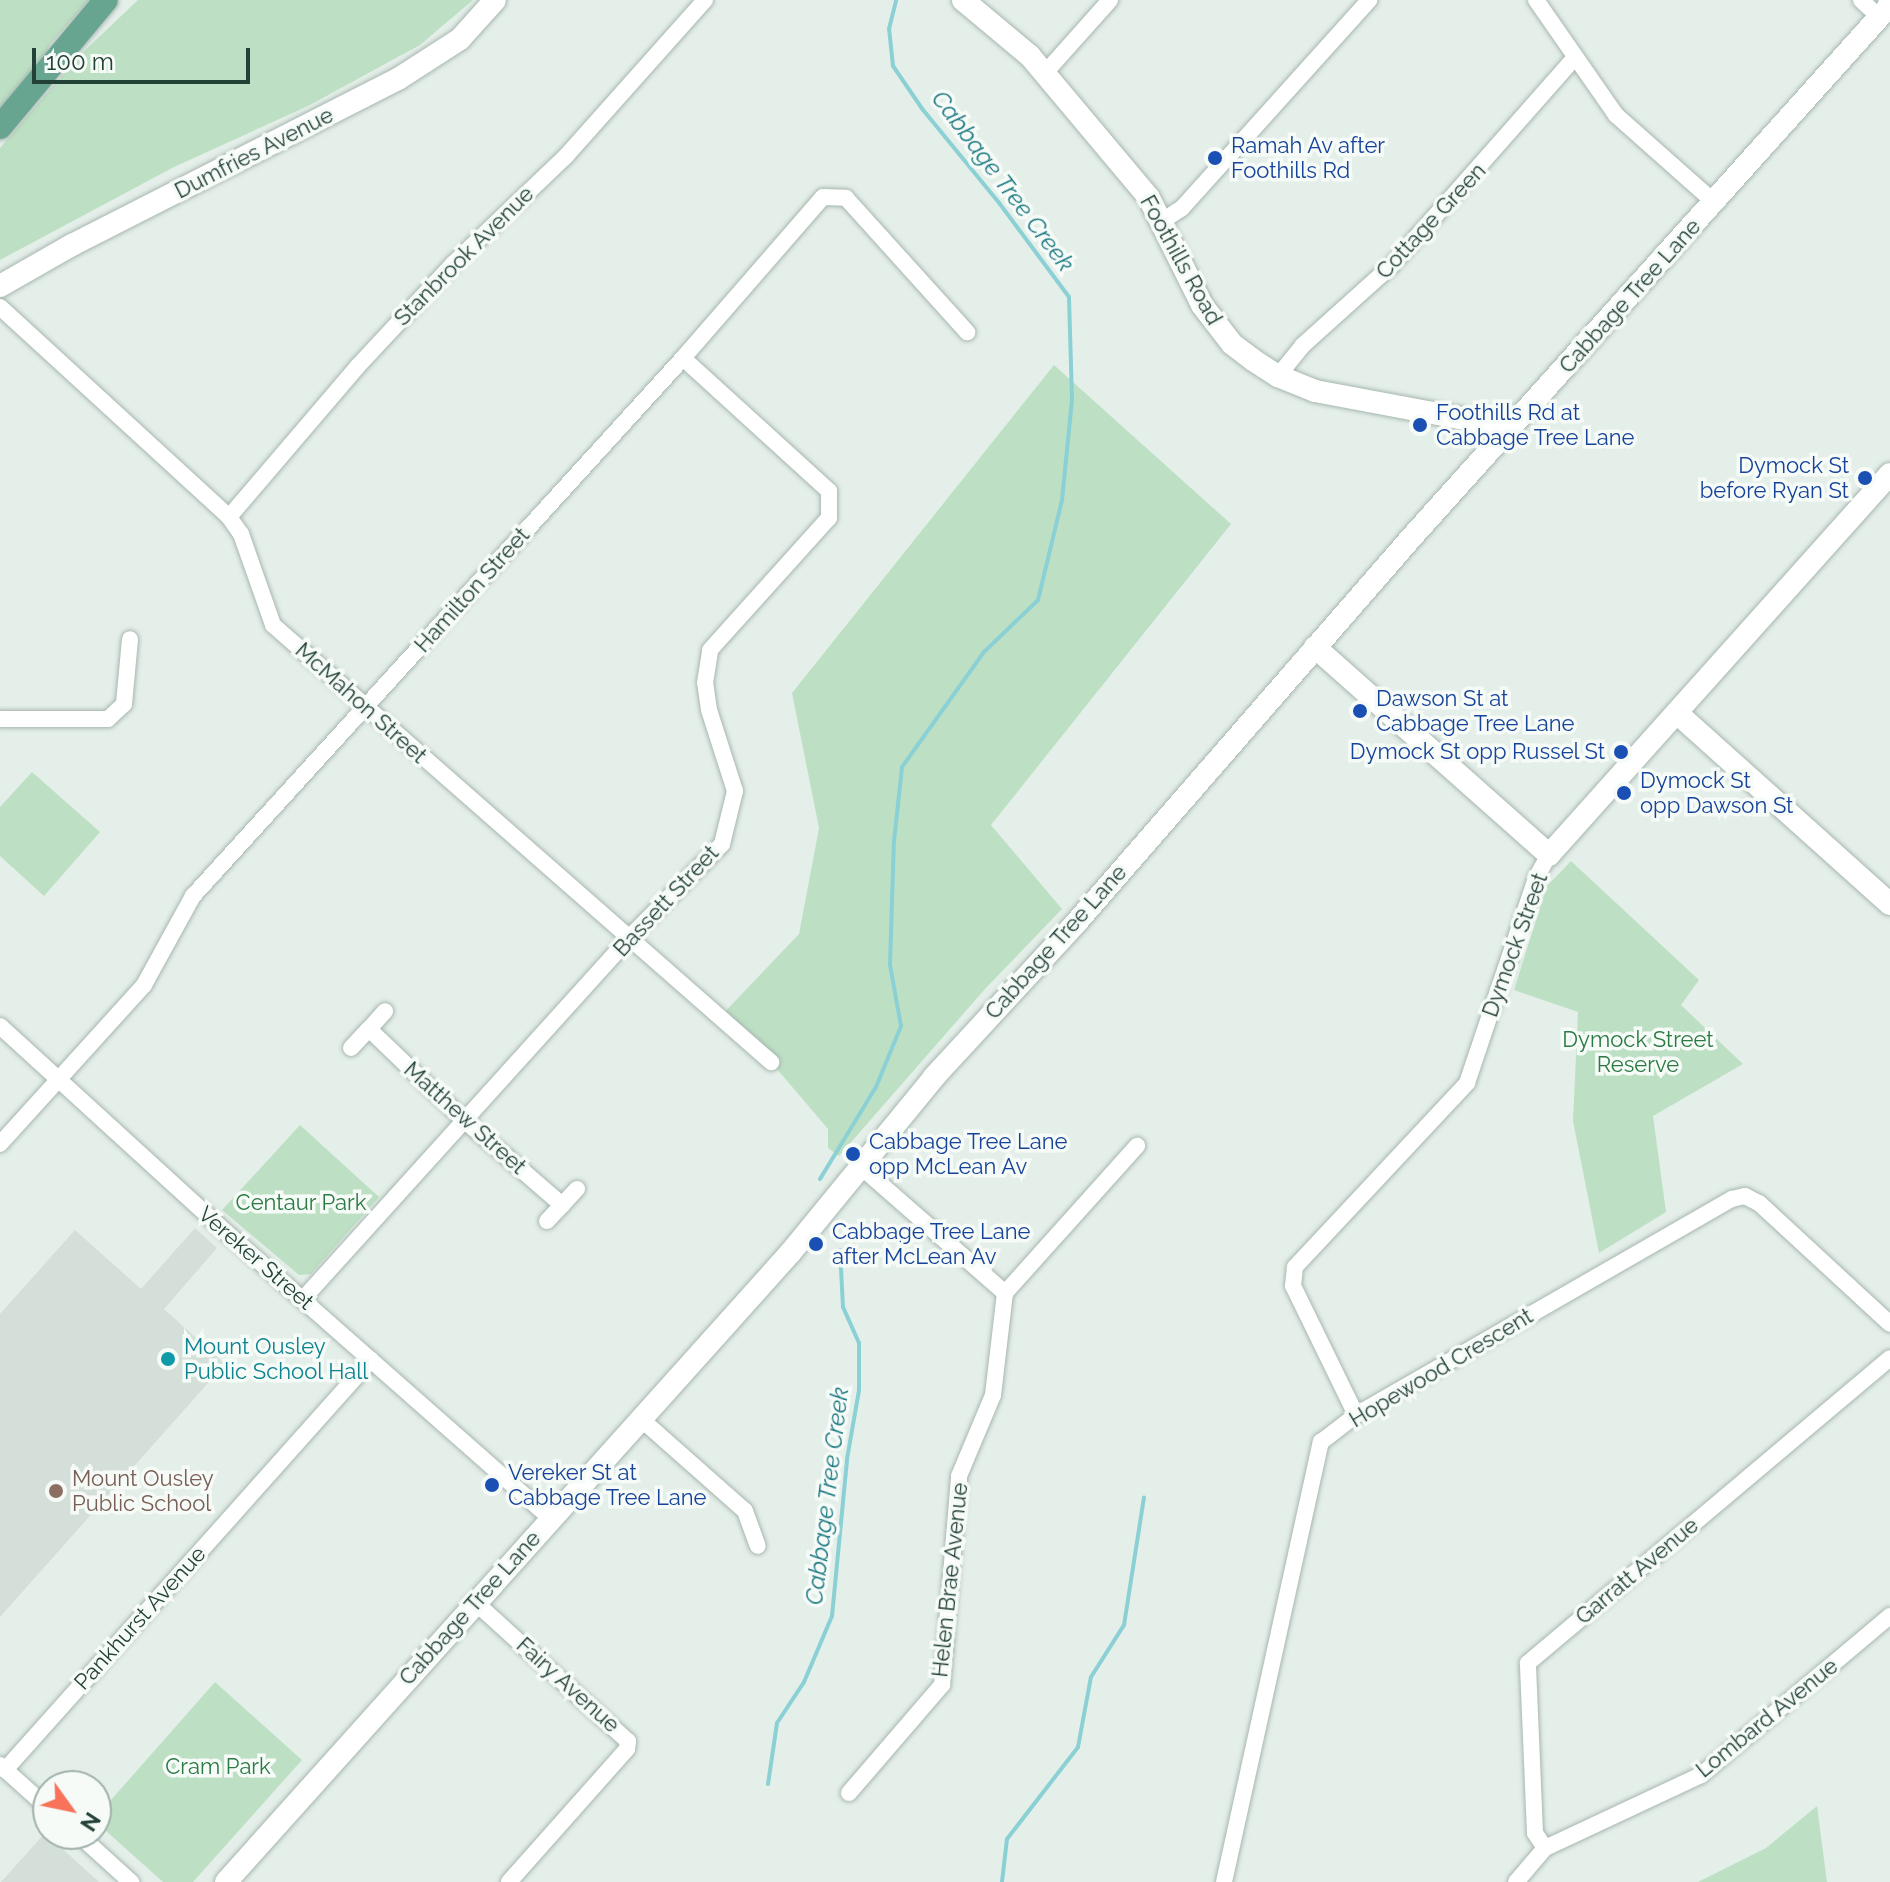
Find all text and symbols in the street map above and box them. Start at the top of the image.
scale bar [36,32,254,82]
text: 100 m [46,47,114,76]
water label: Cabbage Tree Creek [925,85,1081,277]
street label: Dumfries Avenue [170,102,338,204]
place label: Ramah Av after Foothills Rd [1231,132,1386,184]
marker: Ramah Av after Foothills Rd [1206,149,1224,167]
street label: Cottage Green [1371,158,1491,284]
street label: Stanbrook Avenue [389,181,539,331]
street label: Foothills Road [1134,191,1228,329]
street label: Cabbage Tree Lane [1554,213,1706,379]
place label: Foothills Rd at Cabbage Tree Lane [1436,399,1635,450]
marker: Foothills Rd at Cabbage Tree Lane [1411,416,1429,434]
place label: Dymock St before Ryan St [1700,452,1849,504]
marker: Dymock St before Ryan St [1856,469,1874,487]
street label: Hamilton Street [409,522,535,658]
street label: McMahon Street [290,637,432,769]
place label: Dawson St at Cabbage Tree Lane [1376,685,1575,736]
marker: Dawson St at Cabbage Tree Lane [1351,702,1369,720]
place label: Dymock St opp Russel St [1349,739,1605,765]
marker: Dymock St opp Russel St [1612,743,1630,761]
place label: Dymock St opp Dawson St [1640,767,1793,818]
marker: Dymock St opp Dawson St [1615,784,1633,802]
street label: Bassett Street [608,840,724,962]
street label: Cabbage Tree Lane [980,859,1132,1025]
street label: Dymock Street [1477,869,1553,1021]
park label: Dymock Street Reserve [1562,1026,1714,1078]
street label: Matthew Street [398,1056,532,1180]
place label: Cabbage Tree Lane opp McLean Av [869,1128,1068,1180]
marker: Cabbage Tree Lane opp McLean Av [844,1145,862,1163]
park label: Centaur Park [235,1190,367,1216]
street label: Vereker Street [193,1200,319,1316]
place label: Cabbage Tree Lane after McLean Av [832,1218,1031,1270]
marker: Cabbage Tree Lane after McLean Av [807,1235,825,1253]
street label: Hopewood Crescent [1345,1303,1537,1433]
place label: Mount Ousley Public School Hall [184,1333,369,1384]
marker: Mount Ousley Public School Hall [159,1350,177,1368]
water label: Cabbage Tree Creek [799,1385,855,1607]
place label: Vereker St at Cabbage Tree Lane [508,1459,707,1510]
place label: Mount Ousley Public School [72,1465,214,1516]
marker: Vereker St at Cabbage Tree Lane [483,1476,501,1494]
street label: Helen Brae Avenue [927,1481,973,1679]
marker: Mount Ousley Public School [47,1482,65,1500]
street label: Garratt Avenue [1570,1512,1704,1630]
street label: Cabbage Tree Lane [394,1525,546,1691]
street label: Pankhurst Avenue [68,1541,212,1695]
street label: Fairy Avenue [511,1631,625,1739]
street label: Lombard Avenue [1691,1653,1843,1783]
park label: Cram Park [165,1754,271,1780]
north arrow [32,1770,112,1850]
text: N [75,1808,106,1836]

